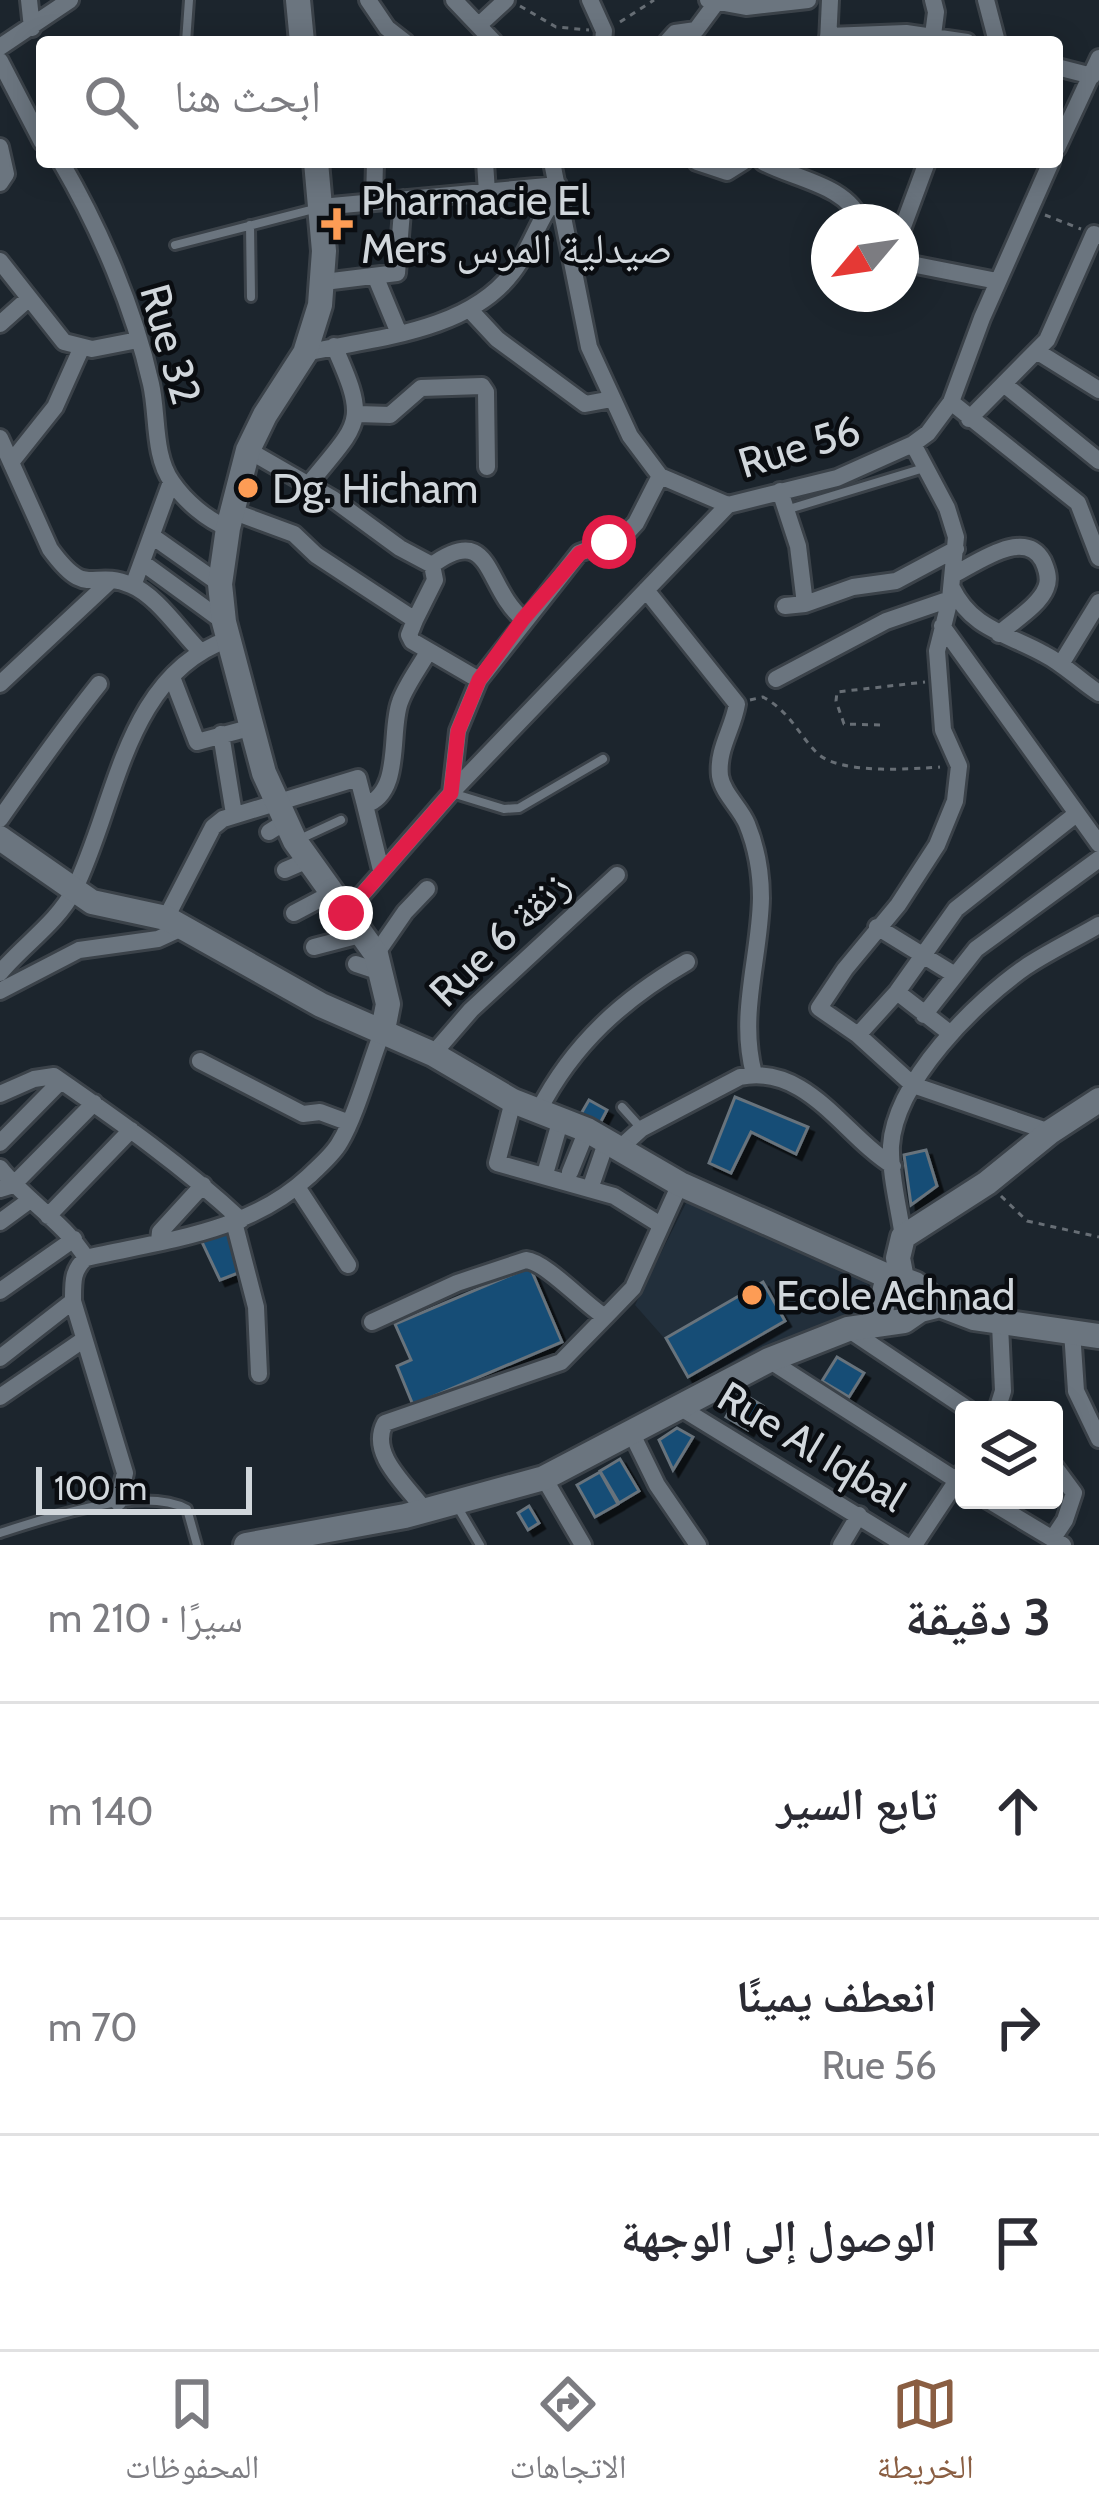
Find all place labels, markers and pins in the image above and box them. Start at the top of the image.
place label: Pharmacie El Mers صيدلية المرس [361,174,672,274]
marker: Pharmacie El Mers صيدلية المرس [324,211,350,237]
place label: Dg. Hicham [272,462,478,514]
marker: Dg. Hicham [235,475,261,501]
place label: Ecole Achnad [776,1269,1015,1321]
marker: Ecole Achnad [739,1282,765,1308]

